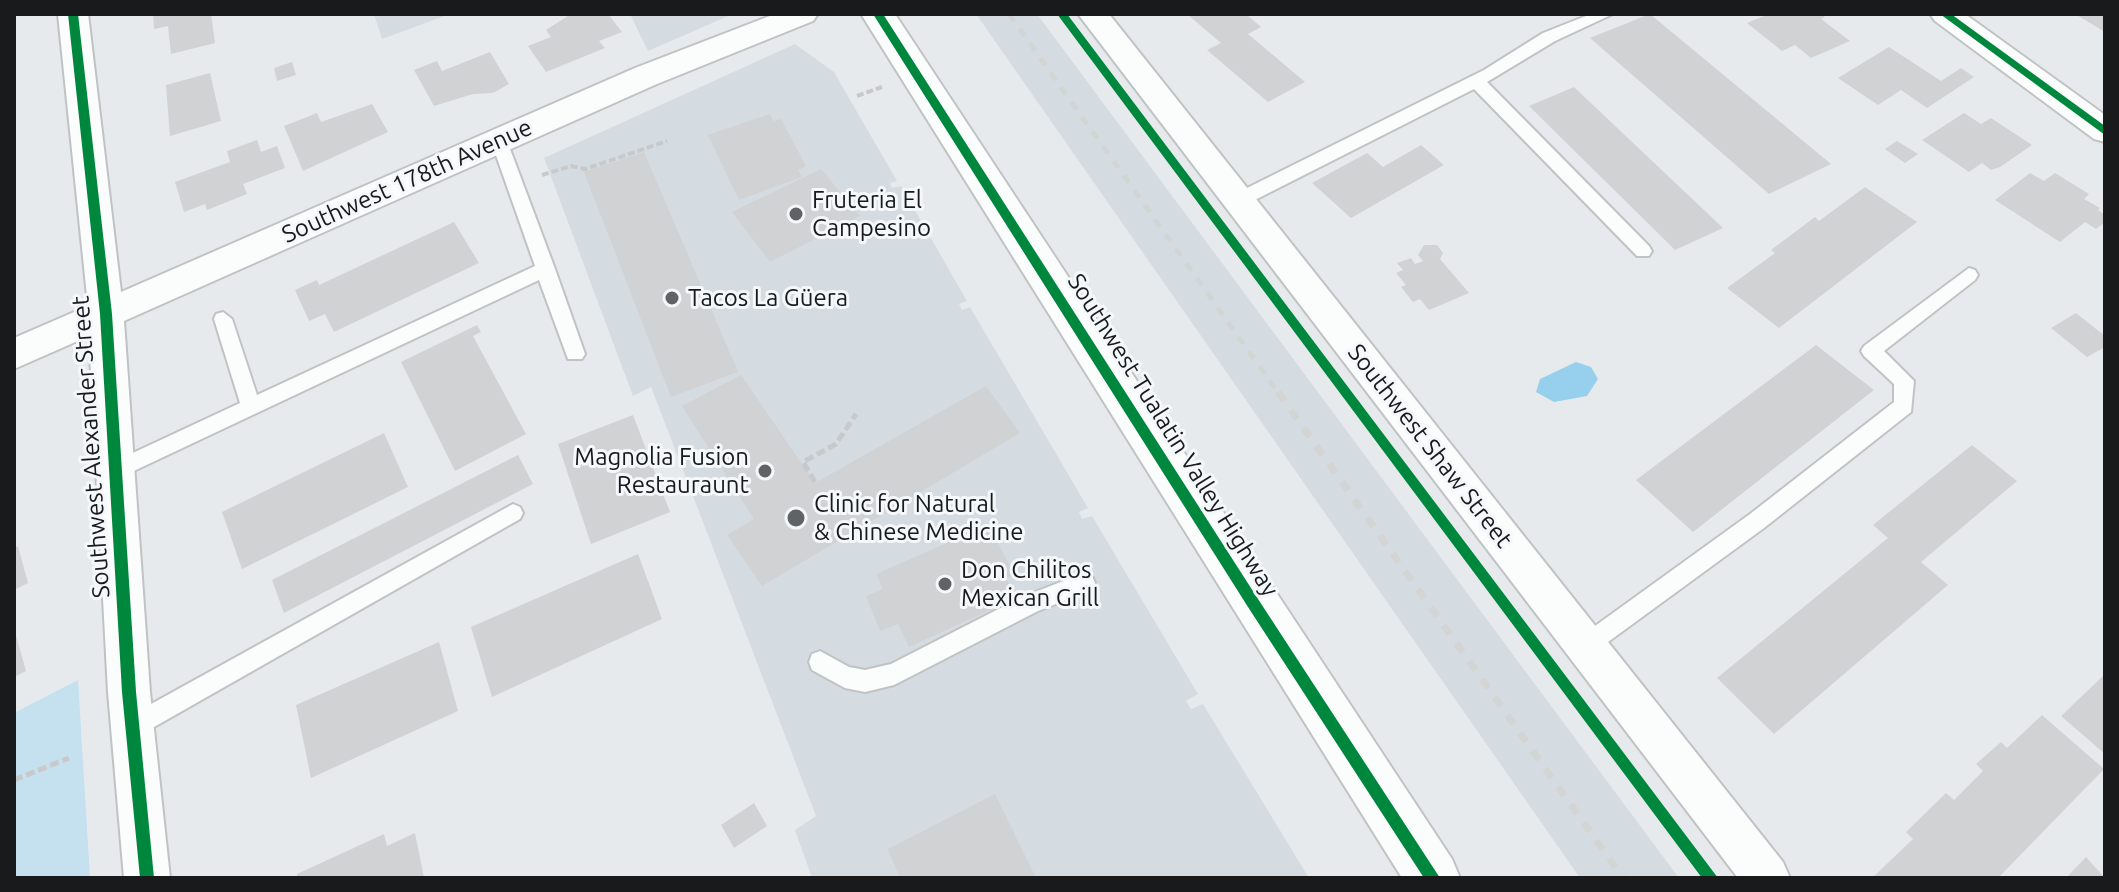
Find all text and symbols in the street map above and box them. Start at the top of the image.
street label: Southwest 178th Avenue [277,113,537,249]
place label: Fruteria El Campesino [812,186,931,242]
marker: Fruteria El Campesino [787,205,805,223]
street label: Southwest Tualatin Valley Highway [1061,268,1285,602]
place label: Tacos La Güera [688,284,848,312]
marker: Tacos La Güera [663,289,681,307]
street label: Southwest Alexander Street [66,295,116,599]
street label: Southwest Shaw Street [1342,338,1518,554]
place label: Magnolia Fusion Restauraunt [574,443,749,499]
marker: Magnolia Fusion Restauraunt [756,462,774,480]
place label: Clinic for Natural & Chinese Medicine [814,490,1023,546]
marker: Clinic for Natural & Chinese Medicine [785,507,807,529]
place label: Don Chilitos Mexican Grill [961,556,1099,612]
marker: Don Chilitos Mexican Grill [936,575,954,593]

